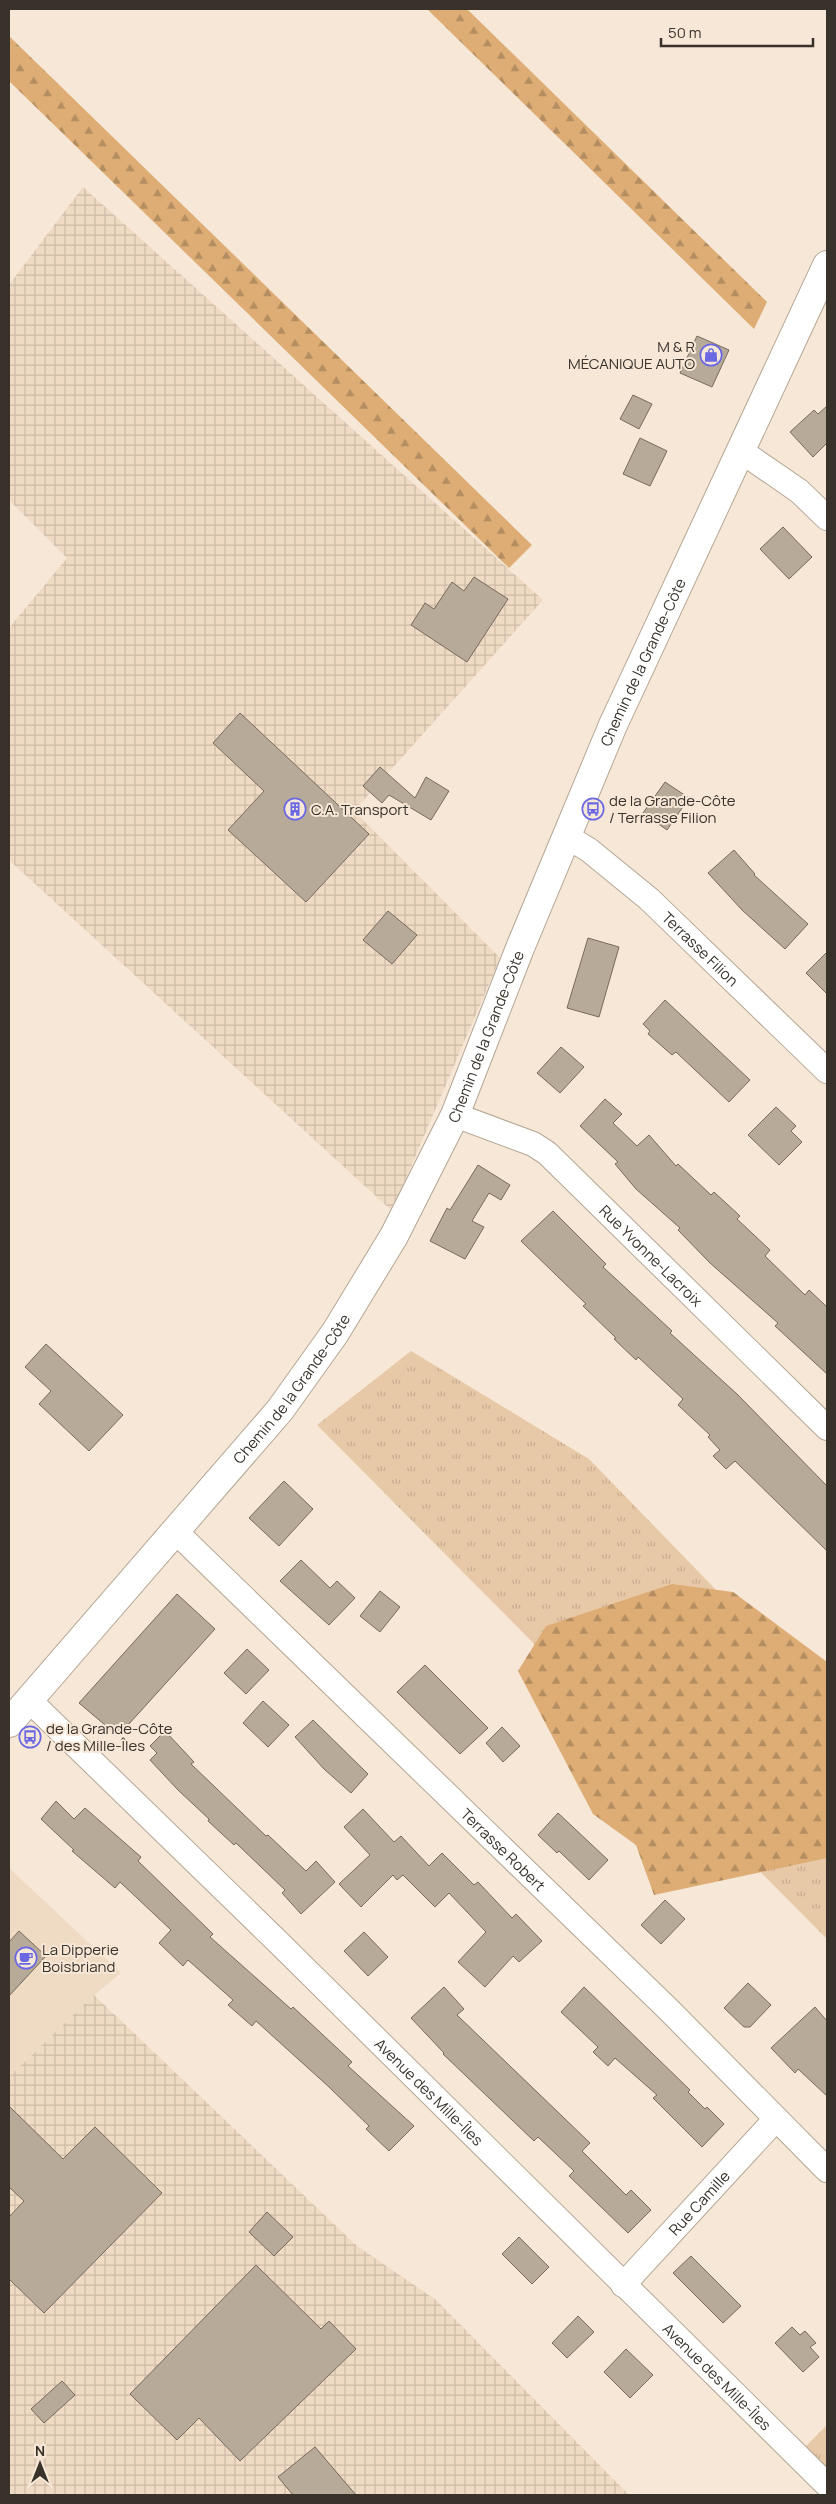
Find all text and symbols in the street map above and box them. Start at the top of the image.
scale bar [661,15,814,47]
text: 50 m [668,22,702,43]
place label: M & R MÉCANIQUE AUTO [568,336,695,374]
shop icon: M & R MÉCANIQUE AUTO [699,343,723,367]
street label: Chemin de la Grande-Côte [595,574,691,749]
place label: de la Grande-Côte / Terrasse Filion [609,790,736,828]
building icon: C.A. Transport [283,797,307,821]
bus stop icon: de la Grande-Côte / Terrasse Filion [581,797,605,821]
place label: C.A. Transport [311,799,409,820]
street label: Terrasse Filion [658,907,743,991]
street label: Chemin de la Grande-Côte [442,947,529,1126]
street label: Rue Yvonne-Lacroix [595,1200,708,1311]
street label: Chemin de la Grande-Côte [228,1310,355,1468]
place label: de la Grande-Côte / des Mille-Îles [46,1718,173,1756]
bus stop icon: de la Grande-Côte / des Mille-Îles [18,1725,42,1749]
street label: Terrasse Robert [456,1803,550,1895]
place label: La Dipperie Boisbriand [42,1939,119,1977]
cafe icon: La Dipperie Boisbriand [14,1946,38,1970]
street label: Avenue des Mille-Îles [370,2033,488,2150]
street label: Rue Camille [664,2165,734,2240]
street label: Avenue des Mille-Îles [658,2318,776,2435]
north arrow [15,2439,65,2489]
text: N [35,2441,45,2460]

